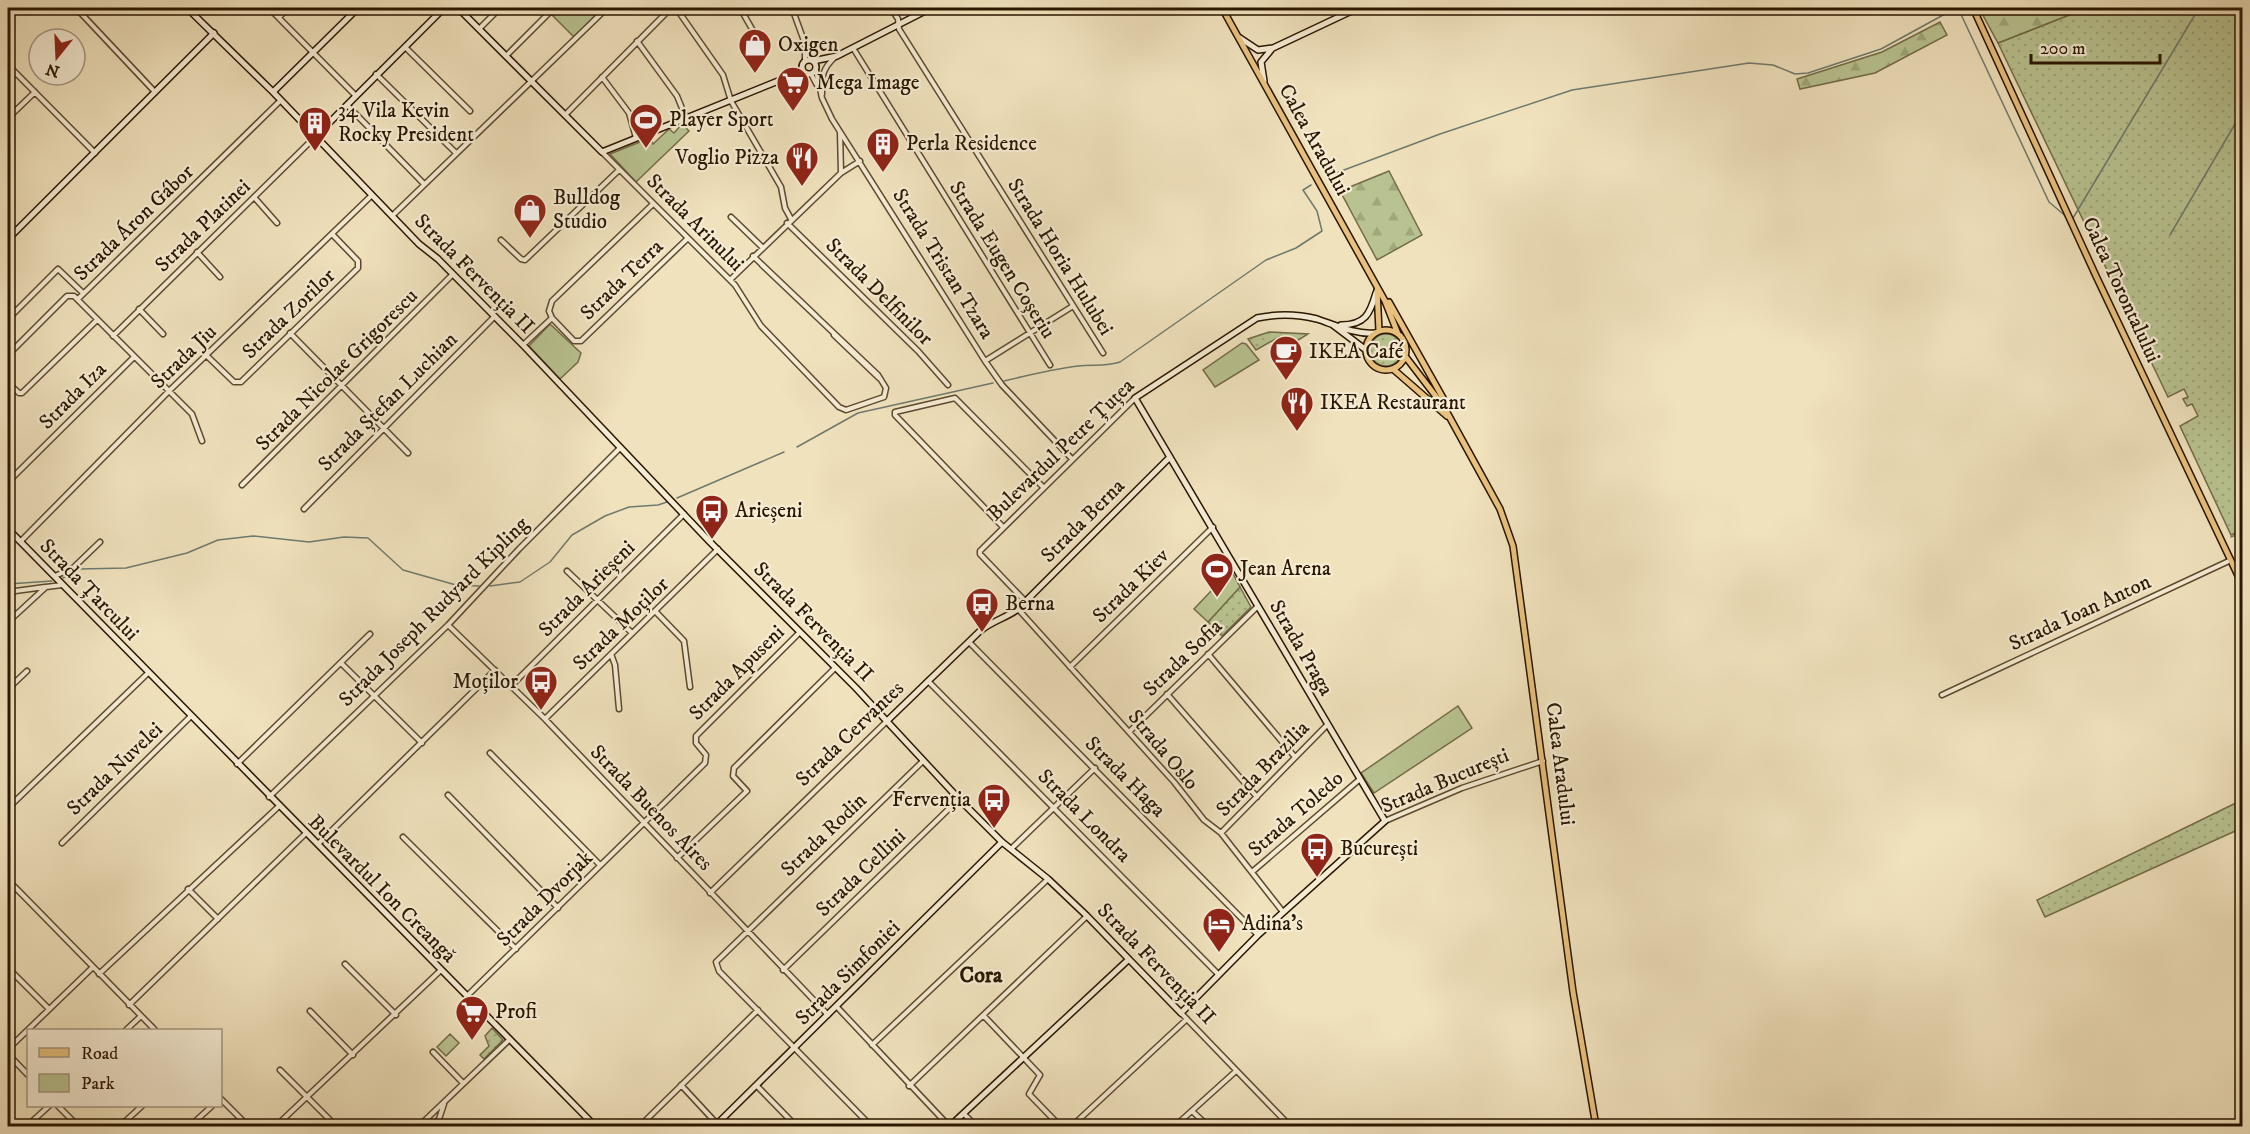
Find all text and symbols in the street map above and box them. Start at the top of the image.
north arrow [27,27,87,87]
shop icon: Oxigen [737,27,773,74]
scale bar [2031,27,2160,65]
place label: Oxigen [778,32,839,58]
text: 200 m [2040,38,2086,60]
text: N [43,59,62,82]
supermarket icon: Mega Image [775,65,811,112]
place label: Mega Image [816,70,920,96]
street label: Calea Aradului [1273,80,1355,200]
place label: 34 Vila Kevin Rocky President [338,98,474,148]
sports icon: Player Sport [628,102,664,149]
building icon: 34 Vila Kevin Rocky President [297,105,333,152]
place label: Player Sport [669,107,774,133]
building icon: Perla Residence [865,126,901,173]
place label: Perla Residence [906,131,1037,157]
restaurant icon: Voglio Pizza [784,140,820,187]
place label: Voglio Pizza [674,145,779,171]
street label: Strada Áron Gábor [67,158,200,287]
street label: Strada Arinului [641,169,749,277]
street label: Strada Platinei [150,174,256,278]
street label: Strada Horia Hulubei [1001,174,1119,340]
street label: Strada Eugen Coșeriu [943,176,1061,344]
street label: Strada Tristan Tzara [886,184,1000,344]
place label: Bulldog Studio [553,185,621,235]
shop icon: Bulldog Studio [512,192,548,239]
street label: Strada Fervenția II [408,208,540,340]
street label: Calea Torontalului [2076,213,2166,367]
street label: Strada Delfinilor [820,233,938,351]
street label: Strada Terra [575,234,669,326]
street label: Strada Zorilor [237,263,341,365]
street label: Strada Nicolae Grigorescu [250,283,424,457]
street label: Strada Jiu [146,319,222,395]
street label: Strada Ștefan Luchian [313,327,463,477]
cafe icon: IKEA Café [1268,334,1304,381]
place label: IKEA Café [1309,339,1404,365]
street label: Strada Iza [34,357,112,435]
street label: Bulevardul Petre Țuțea [982,373,1140,527]
restaurant icon: IKEA Restaurant [1279,385,1315,432]
place label: IKEA Restaurant [1320,390,1466,416]
street label: Strada Berna [1036,474,1130,568]
bus stop icon: Arieșeni [694,493,730,540]
place label: Arieșeni [735,498,802,524]
street label: Strada Joseph Rudyard Kipling [334,511,535,712]
street label: Strada Țarcului [34,534,144,646]
street label: Strada Arieșeni [533,535,641,643]
street label: Strada Kiev [1087,543,1175,629]
sports icon: Jean Arena [1199,551,1235,598]
street label: Strada Fervenția II [747,556,879,688]
place label: Jean Arena [1238,556,1331,582]
street label: Strada Ioan Anton [2005,569,2155,657]
street label: Strada Moților [567,572,675,676]
bus stop icon: Berna [964,586,1000,633]
place label: Berna [1005,591,1055,617]
street label: Strada Praga [1263,595,1339,701]
street label: Strada Sofia [1138,614,1228,702]
street label: Strada Apuseni [684,620,790,726]
bus stop icon: Moților [523,664,559,711]
place label: Moților [453,669,518,695]
street label: Strada Cervantes [790,676,910,792]
street label: Calea Aradului [1540,701,1580,827]
street label: Strada Oslo [1122,705,1204,795]
street label: Strada Brazilia [1211,716,1315,822]
street label: Strada Nuvelei [62,717,168,821]
street label: Strada Haga [1079,731,1171,823]
street label: Strada Buenos Aires [584,739,718,877]
street label: Strada București [1377,742,1513,820]
street label: Strada Londra [1032,764,1136,868]
street label: Strada Toledo [1243,766,1349,862]
bus stop icon: Fervenția [976,782,1012,829]
place label: Fervenția [892,787,971,813]
street label: Strada Rodin [776,788,872,882]
street label: Bulevardul Ion Creangă [302,809,462,969]
street label: Strada Cellini [810,824,912,922]
bus stop icon: București [1299,831,1335,878]
place label: București [1340,836,1418,862]
street label: Strada Dvorjak [491,845,599,953]
street label: Strada Fervenția II [1091,898,1221,1030]
hotel icon: Adina's [1201,906,1237,953]
place label: Adina's [1242,911,1303,937]
street label: Strada Simfoniei [790,915,906,1031]
district label: Cora [960,962,1003,989]
supermarket icon: Profi [454,994,490,1041]
place label: Profi [495,999,537,1025]
legend [27,1029,222,1107]
text: Road [81,1043,118,1065]
text: Park [81,1073,115,1095]

